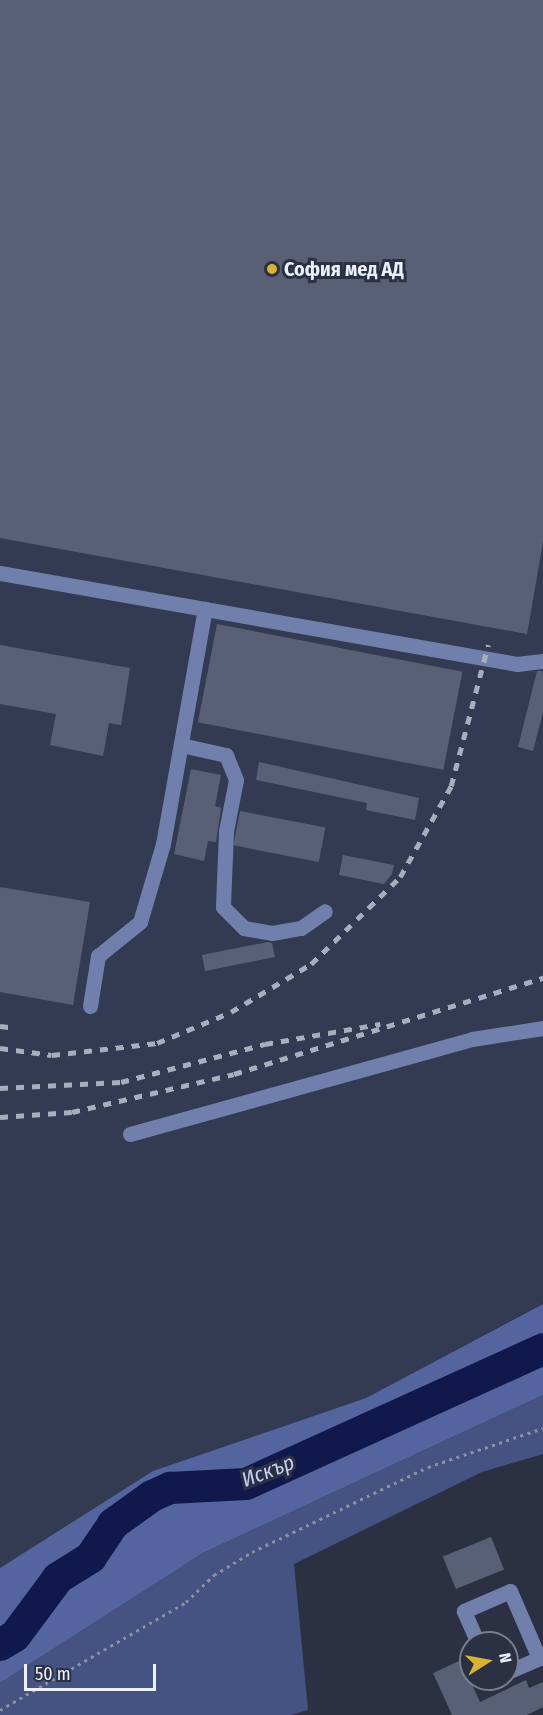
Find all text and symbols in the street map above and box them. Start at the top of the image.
place label: София мед АД [284,257,404,281]
marker: София мед АД [265,262,279,276]
water label: Искър [238,1450,298,1492]
north arrow [459,1631,519,1691]
text: N [495,1651,515,1664]
scale bar [27,1652,159,1690]
text: 50 m [35,1663,71,1685]

